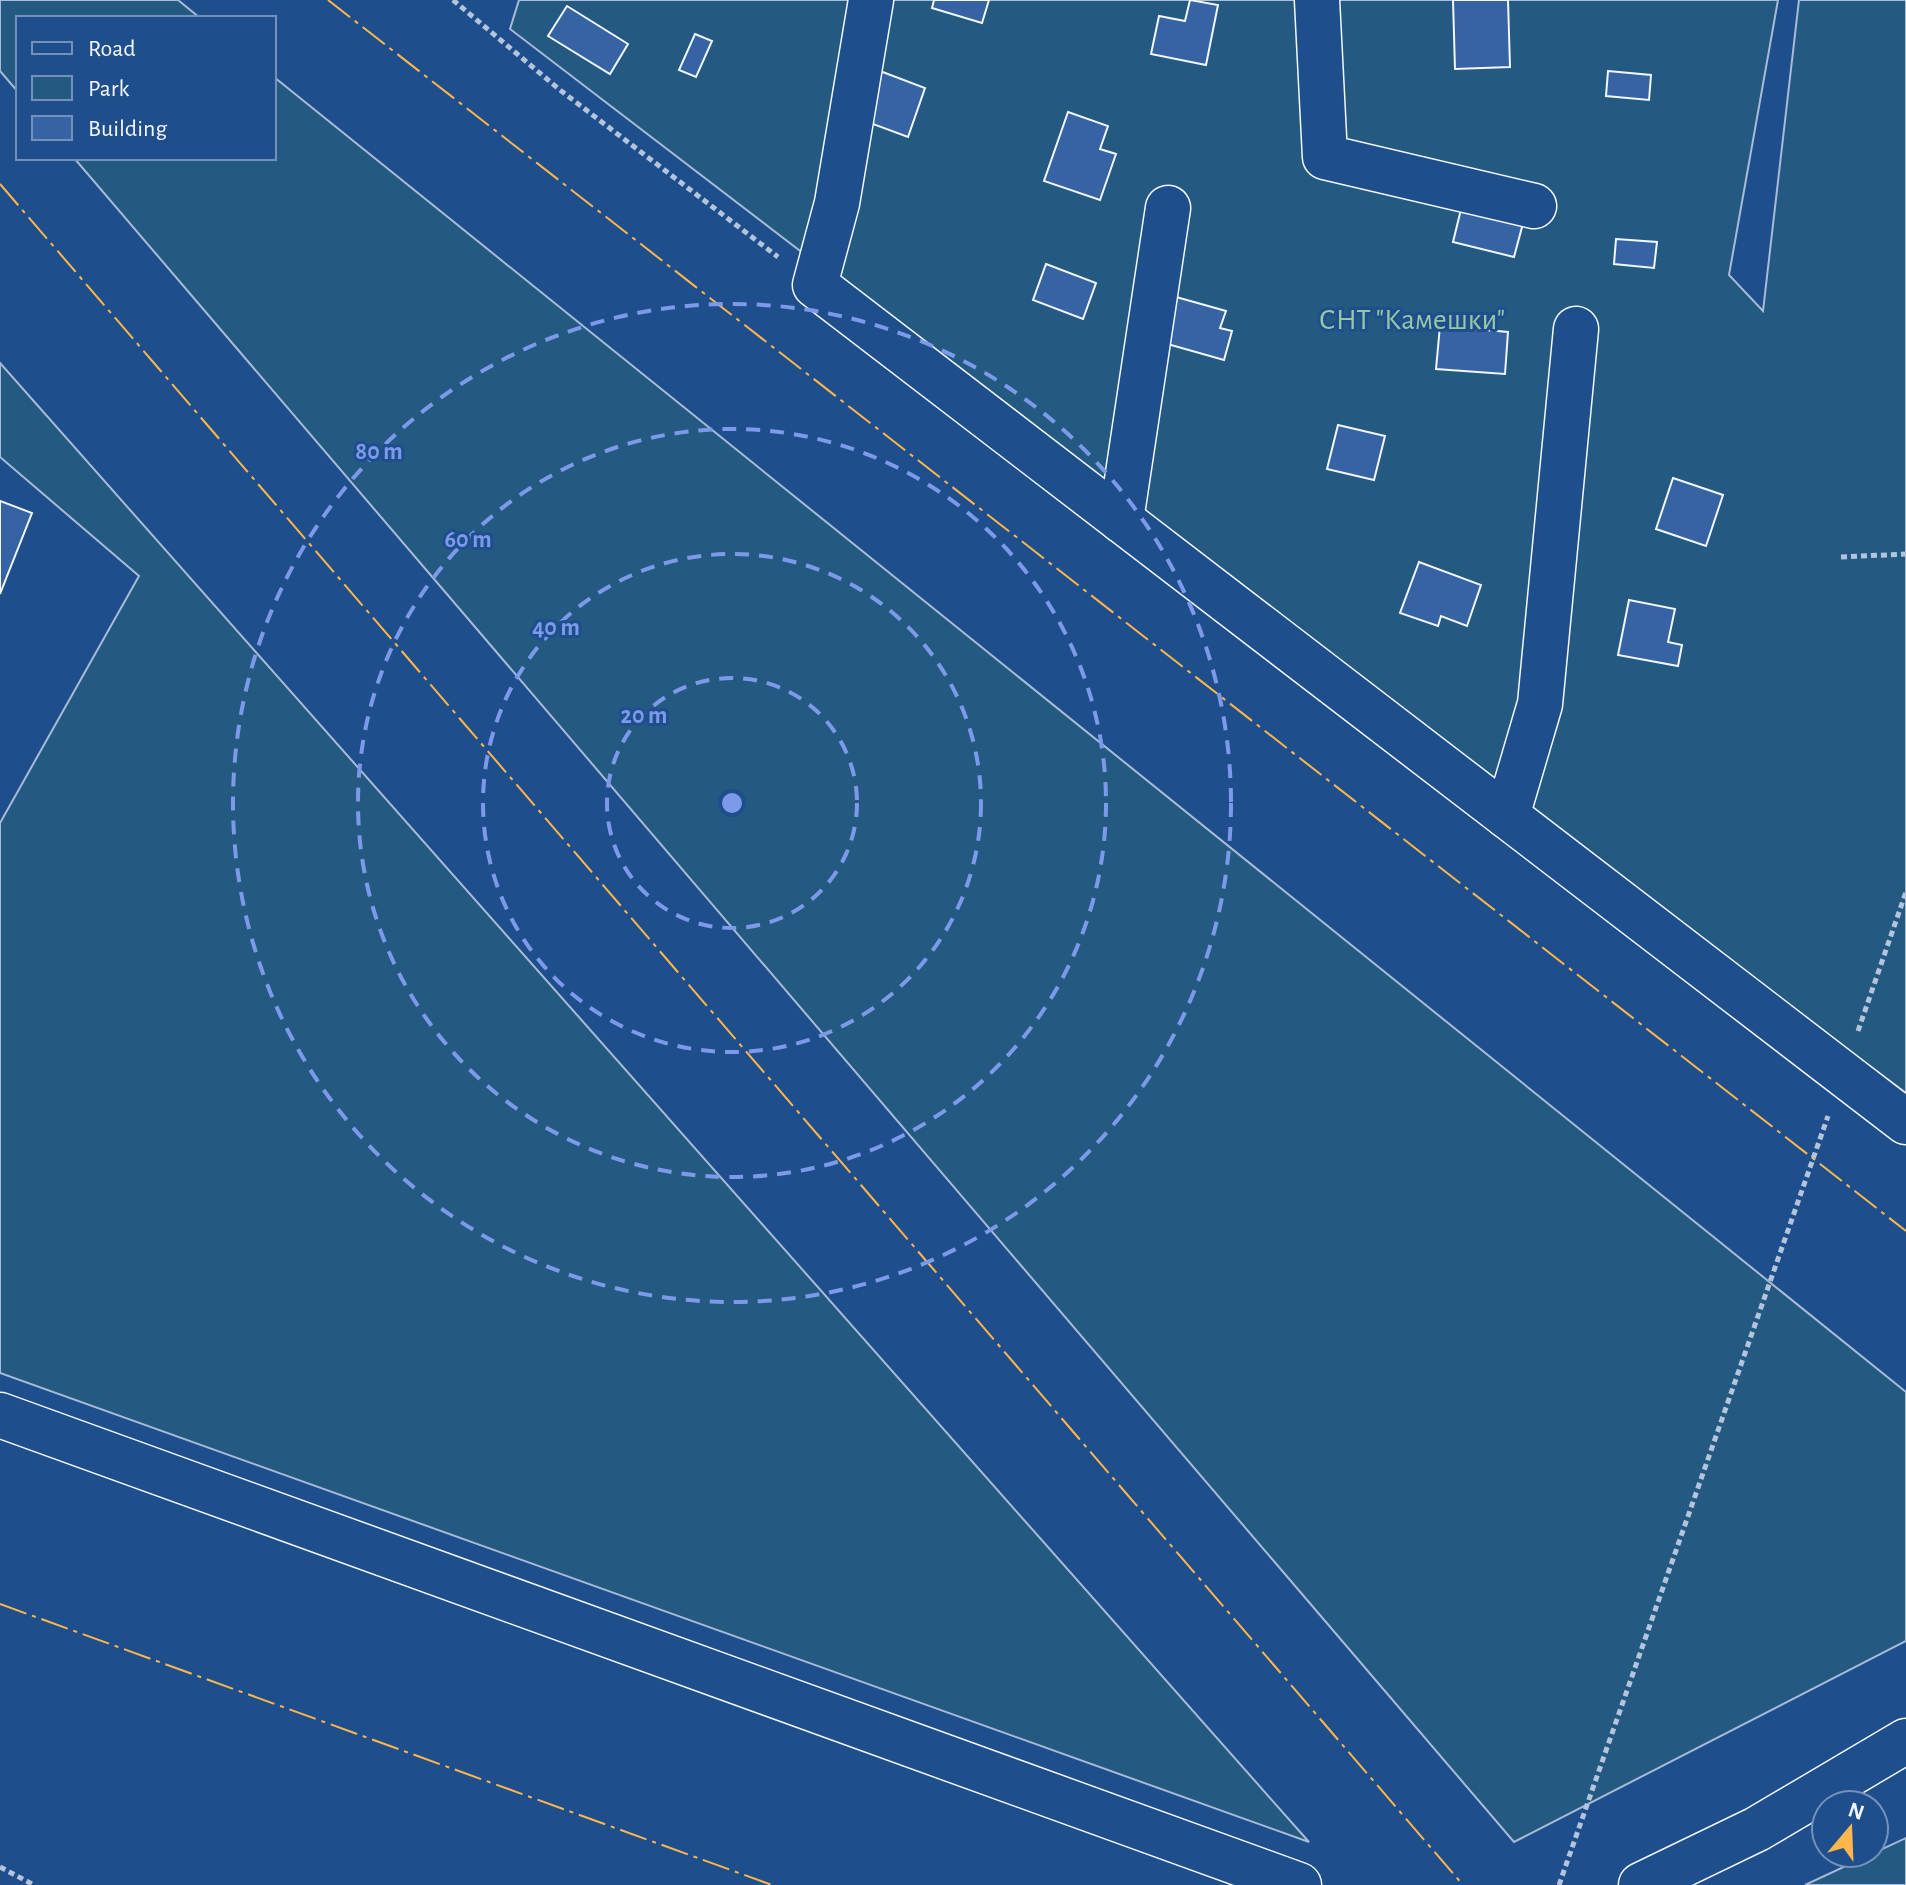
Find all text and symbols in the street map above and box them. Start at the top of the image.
legend [16,16,276,160]
text: Road [88,37,136,61]
text: Park [88,77,129,101]
text: Building [88,117,167,141]
park label: СНТ "Камешки" [1319,305,1505,335]
text: 80 m [355,440,403,464]
text: 60 m [444,528,492,552]
text: 40 m [532,616,580,640]
text: 20 m [621,704,667,728]
centre of rings [718,789,746,817]
north arrow [1810,1789,1890,1869]
text: N [1845,1798,1867,1824]

